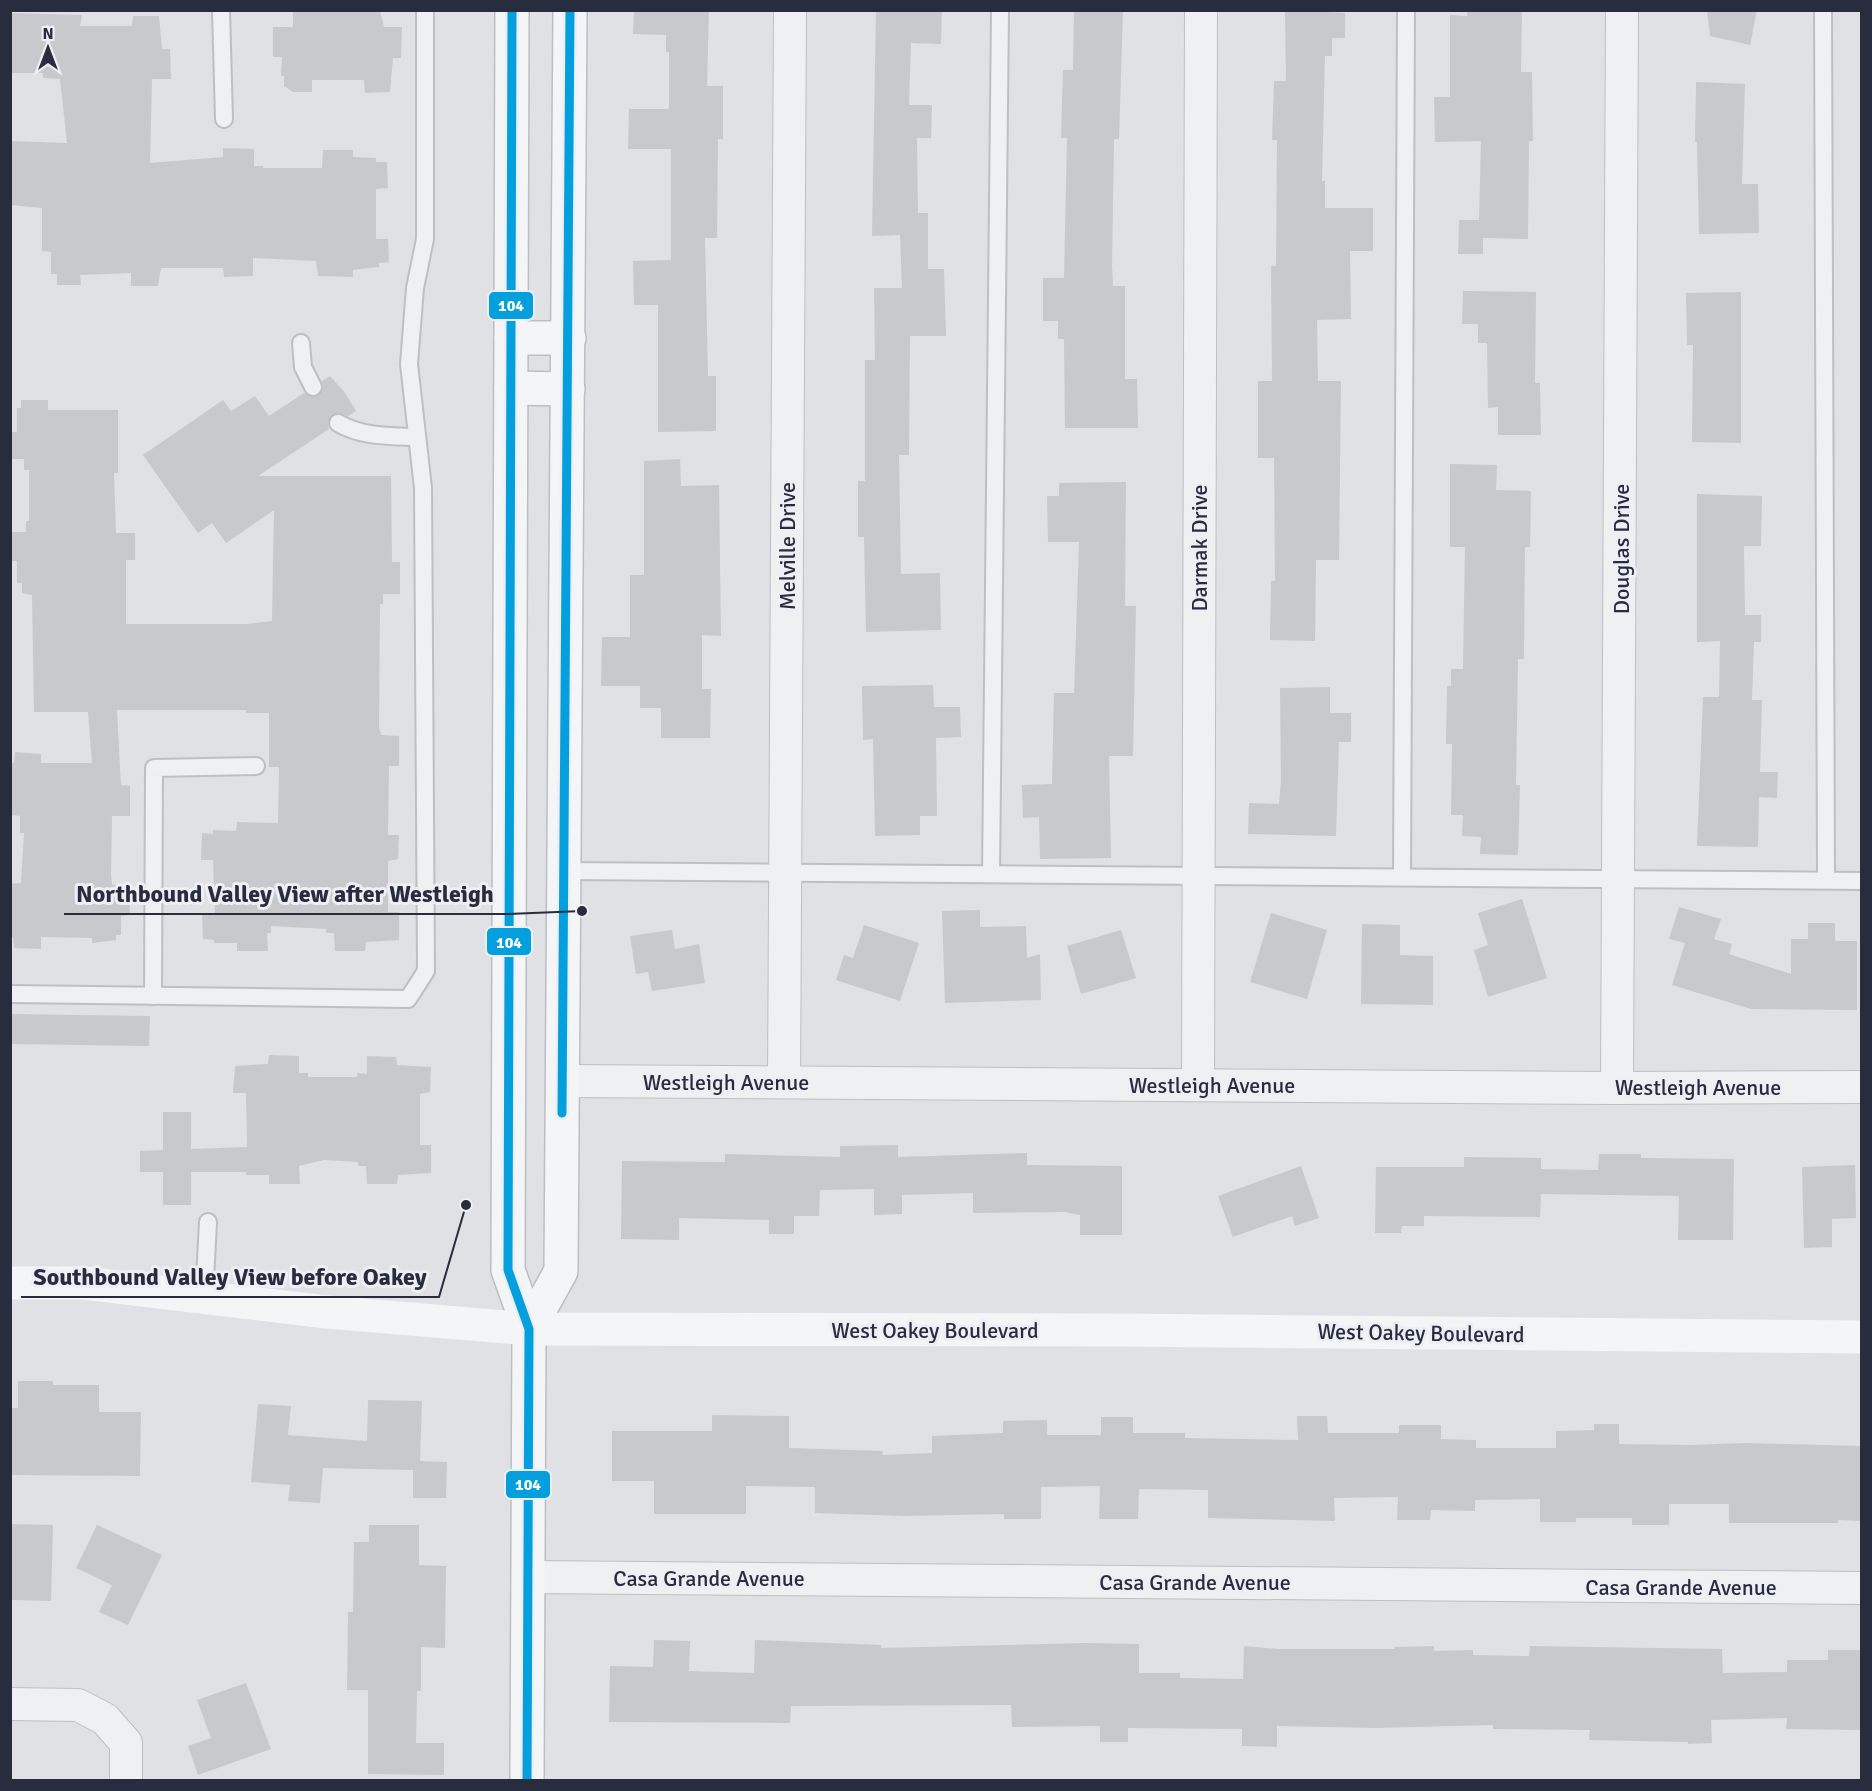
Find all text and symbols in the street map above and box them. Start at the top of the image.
north arrow [18,18,78,78]
text: N [42,24,54,44]
line badge: 104 [488,291,534,320]
text: 104 [498,296,524,316]
street label: Melville Drive [774,482,801,610]
street label: Darmak Drive [1186,484,1213,612]
street label: Douglas Drive [1608,484,1635,614]
callout: Northbound Valley View after Westleigh [64,872,506,914]
text: Northbound Valley View after Westleigh [76,879,494,909]
line badge: 104 [486,927,532,956]
text: 104 [496,933,522,953]
street label: Westleigh Avenue [643,1069,809,1096]
street label: Westleigh Avenue [1129,1072,1295,1099]
street label: Westleigh Avenue [1615,1074,1781,1101]
callout: Southbound Valley View before Oakey [21,1255,439,1297]
text: Southbound Valley View before Oakey [33,1262,427,1292]
street label: West Oakey Boulevard [831,1317,1039,1344]
street label: West Oakey Boulevard [1317,1318,1525,1348]
line badge: 104 [505,1470,551,1499]
text: 104 [515,1475,541,1495]
street label: Casa Grande Avenue [613,1565,805,1592]
street label: Casa Grande Avenue [1099,1569,1291,1596]
street label: Casa Grande Avenue [1585,1574,1777,1601]

